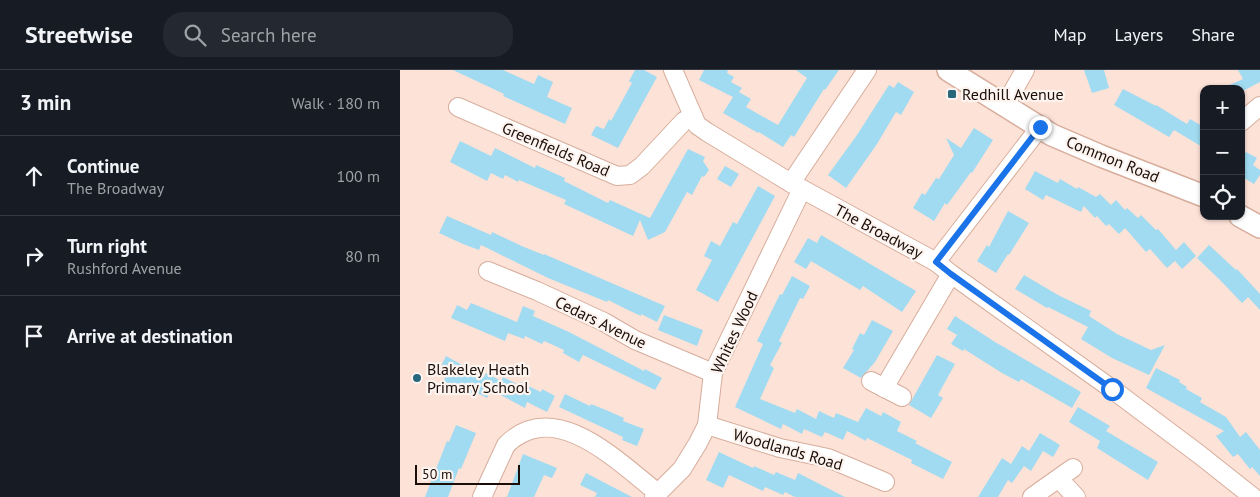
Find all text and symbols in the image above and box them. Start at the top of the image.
search box [163,12,513,57]
text: Streetwise [25,19,133,50]
icon: search [181,21,209,49]
text: Search here [221,23,317,47]
text: Map [1054,23,1086,46]
text: Layers [1114,23,1163,46]
text: Share [1191,23,1235,46]
place label: Redhill Avenue [962,84,1064,104]
map controls [1200,85,1245,220]
button: + [1200,85,1245,130]
marker: Redhill Avenue [946,88,958,100]
text: 3 min [20,89,71,116]
text: Walk · 180 m [291,93,380,113]
route end [1029,116,1052,139]
street label: Greenfields Road [499,117,613,181]
button: − [1200,130,1245,175]
street label: Common Road [1064,131,1162,187]
text: Continue [67,154,139,178]
icon: ahead [20,162,48,190]
text: 100 m [337,166,380,186]
button: locate [1200,175,1245,220]
text: The Broadway [67,178,164,198]
street label: The Broadway [831,199,927,263]
text: Turn right [67,234,147,258]
icon: right [20,242,48,270]
text: 80 m [345,246,380,266]
text: Rushford Avenue [67,258,182,278]
street label: Whites Wood [706,288,762,376]
street label: Cedars Avenue [552,291,650,353]
icon: arrive [20,322,48,350]
text: Arrive at destination [67,324,233,348]
place label: Blakeley Heath Primary School [427,359,529,397]
marker: Blakeley Heath Primary School [411,372,423,384]
route start [1101,378,1124,401]
street label: Woodlands Road [731,424,845,474]
scale bar [415,462,520,485]
text: 50 m [422,465,452,483]

